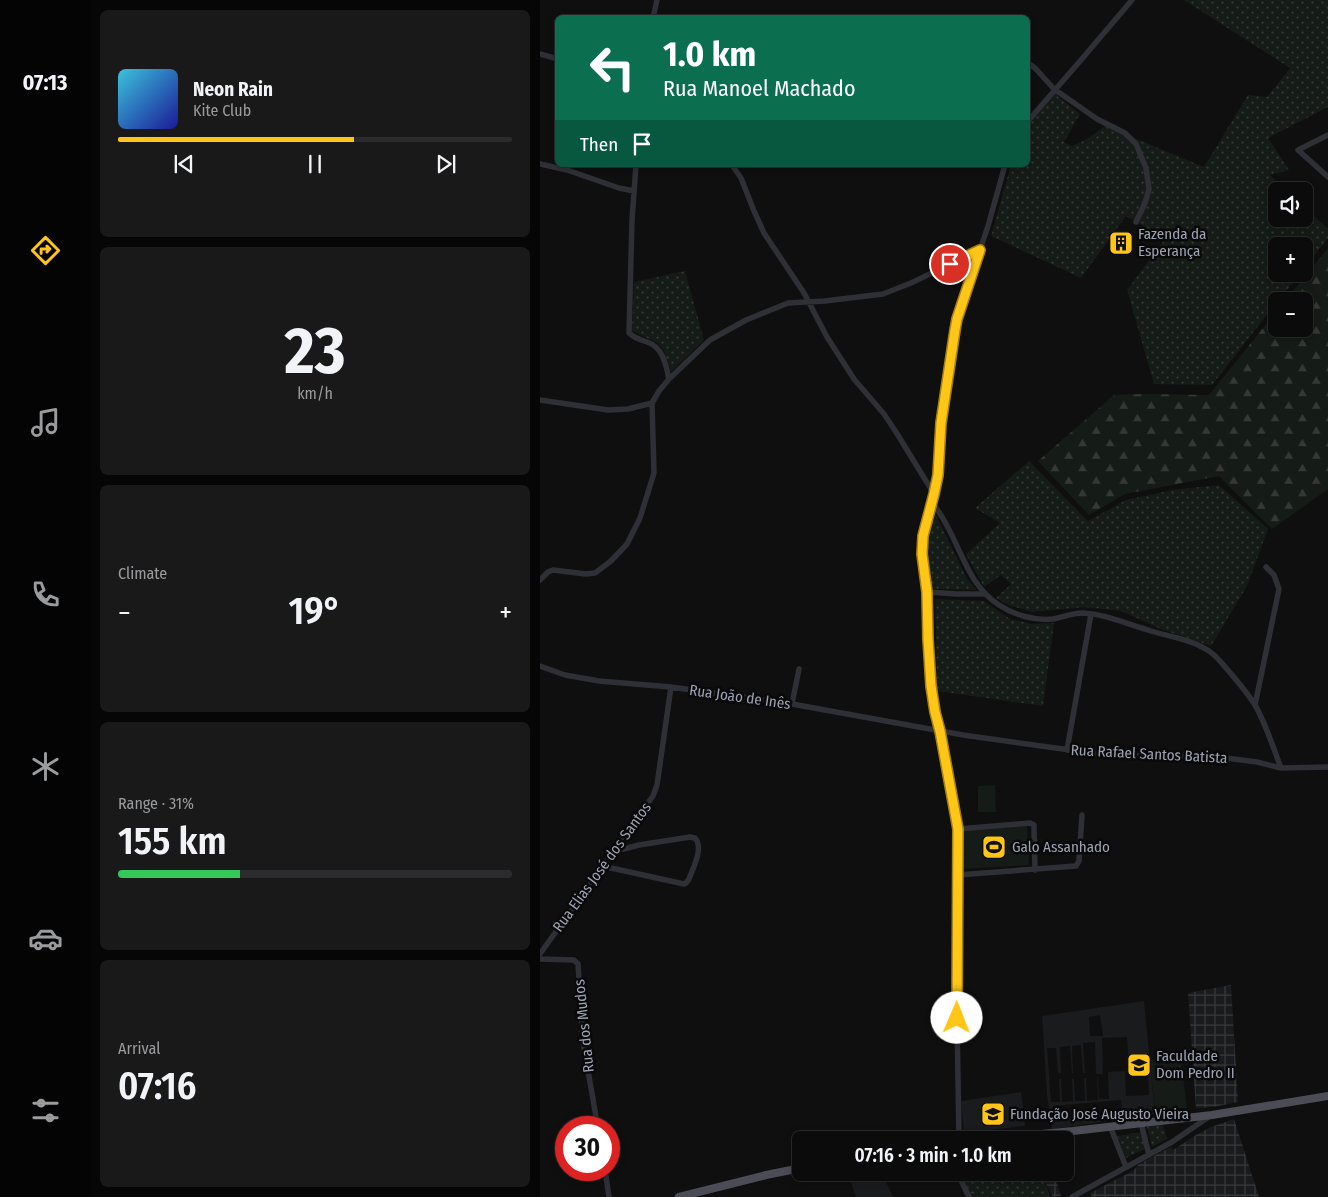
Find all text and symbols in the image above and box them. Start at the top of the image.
text: 1.0 km [663,33,756,75]
icon: left [580,35,645,100]
text: 07:13 [23,69,68,96]
text: Rua Manoel Machado [663,75,855,102]
text: Neon Rain [193,78,273,101]
text: Kite Club [193,101,251,120]
icon: arrive [628,130,656,158]
text: Then [580,133,618,156]
icon: previous [170,150,198,178]
icon: pause [301,150,329,178]
icon: next [432,150,460,178]
map controls [1268,182,1313,337]
button: sound [1268,182,1313,227]
place label: Fazenda da Esperança [1138,225,1206,260]
building icon: Fazenda da Esperança [1108,230,1134,256]
icon: directions [28,233,63,268]
button: + [1268,237,1313,282]
pin [929,243,971,285]
icon: arrive [936,250,964,278]
button: − [1268,292,1313,337]
text: 23 [285,312,345,390]
text: km/h [297,384,333,403]
icon: music [28,405,63,440]
text: Climate [118,564,167,583]
icon: phone [28,577,63,612]
text: 19° [288,588,341,634]
text: − [118,596,131,629]
text: + [499,596,512,629]
street label: Rua João de Inês [688,681,792,713]
street label: Rua Rafael Santos Batista [1070,741,1228,767]
icon: climate [28,749,63,784]
text: Range · 31% [118,794,194,813]
street label: Rua Elias José dos Santos [549,799,655,935]
text: 155 km [118,818,227,864]
sports icon: Galo Assanhado [981,834,1007,860]
place label: Galo Assanhado [1012,838,1110,856]
icon: car [28,921,63,956]
street label: Rua dos Mudos [570,979,598,1073]
position arrow [930,991,982,1043]
text: Arrival [118,1039,160,1058]
place label: Faculdade Dom Pedro II [1156,1047,1235,1082]
school or university icon: Faculdade Dom Pedro II [1126,1052,1152,1078]
text: 07:16 [118,1063,196,1109]
icon: filters [28,1093,63,1128]
school or university icon: Fundação José Augusto Vieira [980,1101,1006,1127]
place label: Fundação José Augusto Vieira [1010,1105,1189,1123]
speed limit sign: 30 [555,1116,620,1181]
text: 07:16 · 3 min · 1.0 km [855,1144,1011,1167]

